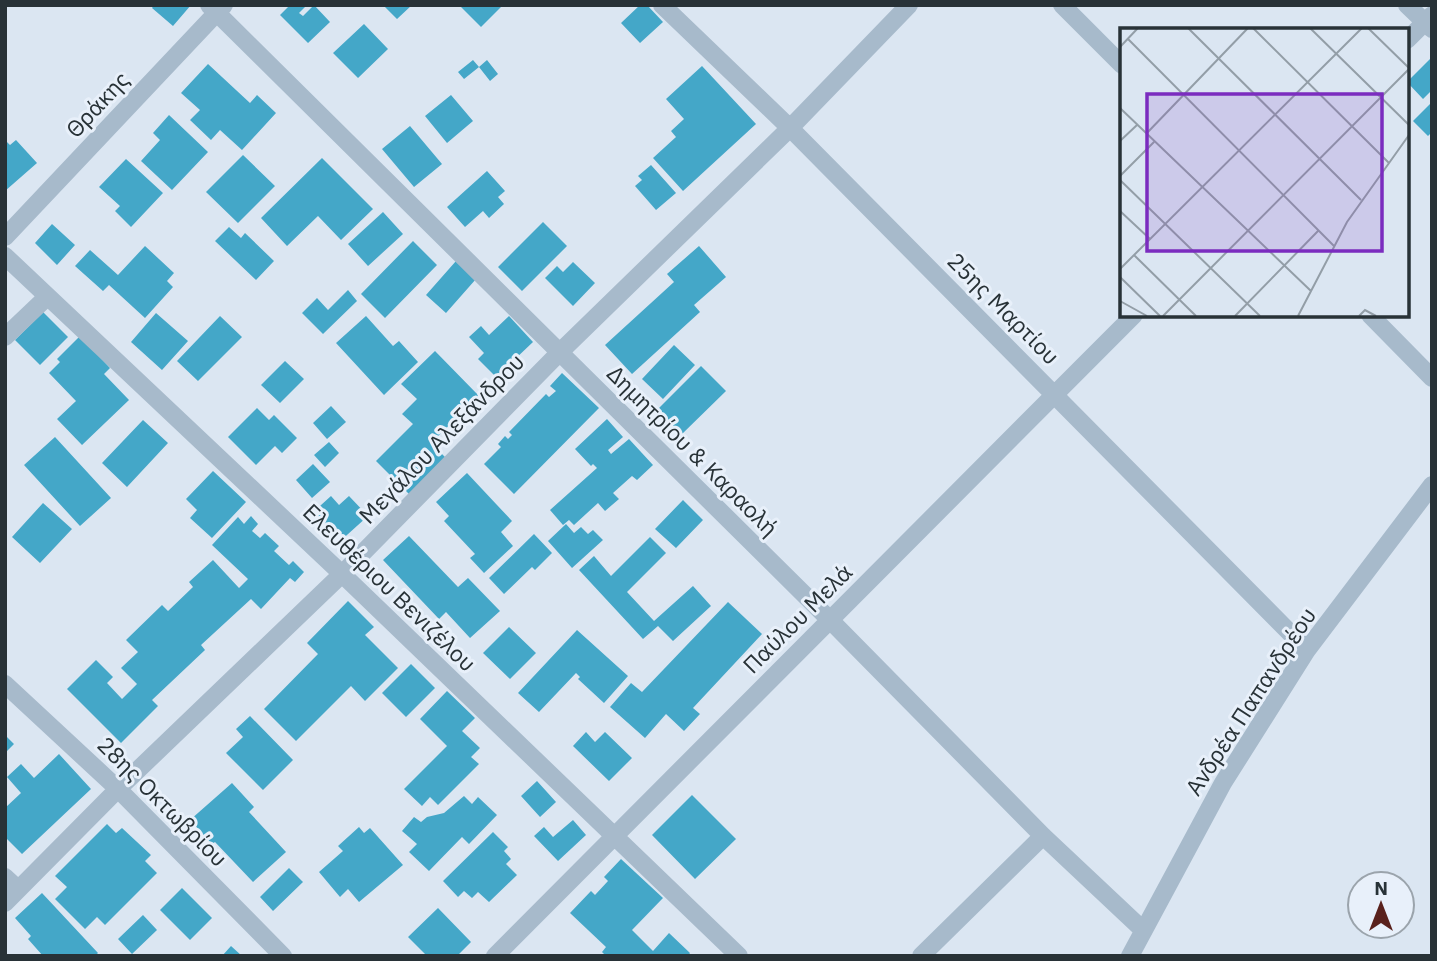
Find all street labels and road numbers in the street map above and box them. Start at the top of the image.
street label: Θράκης [59,64,135,144]
street label: 25ης Μαρτίου [941,245,1067,371]
street label: Μεγάλου Αλεξάνδρου [352,346,530,530]
street label: Δημητρίου & Καραολή [601,358,785,542]
street label: Ελευθέριου Βενιζέλου [297,497,483,677]
street label: Παύλου Μελά [736,557,858,679]
street label: Ανδρέα Παπανδρέου [1178,601,1322,801]
street label: 28ης Οκτωβρίου [92,730,234,872]

